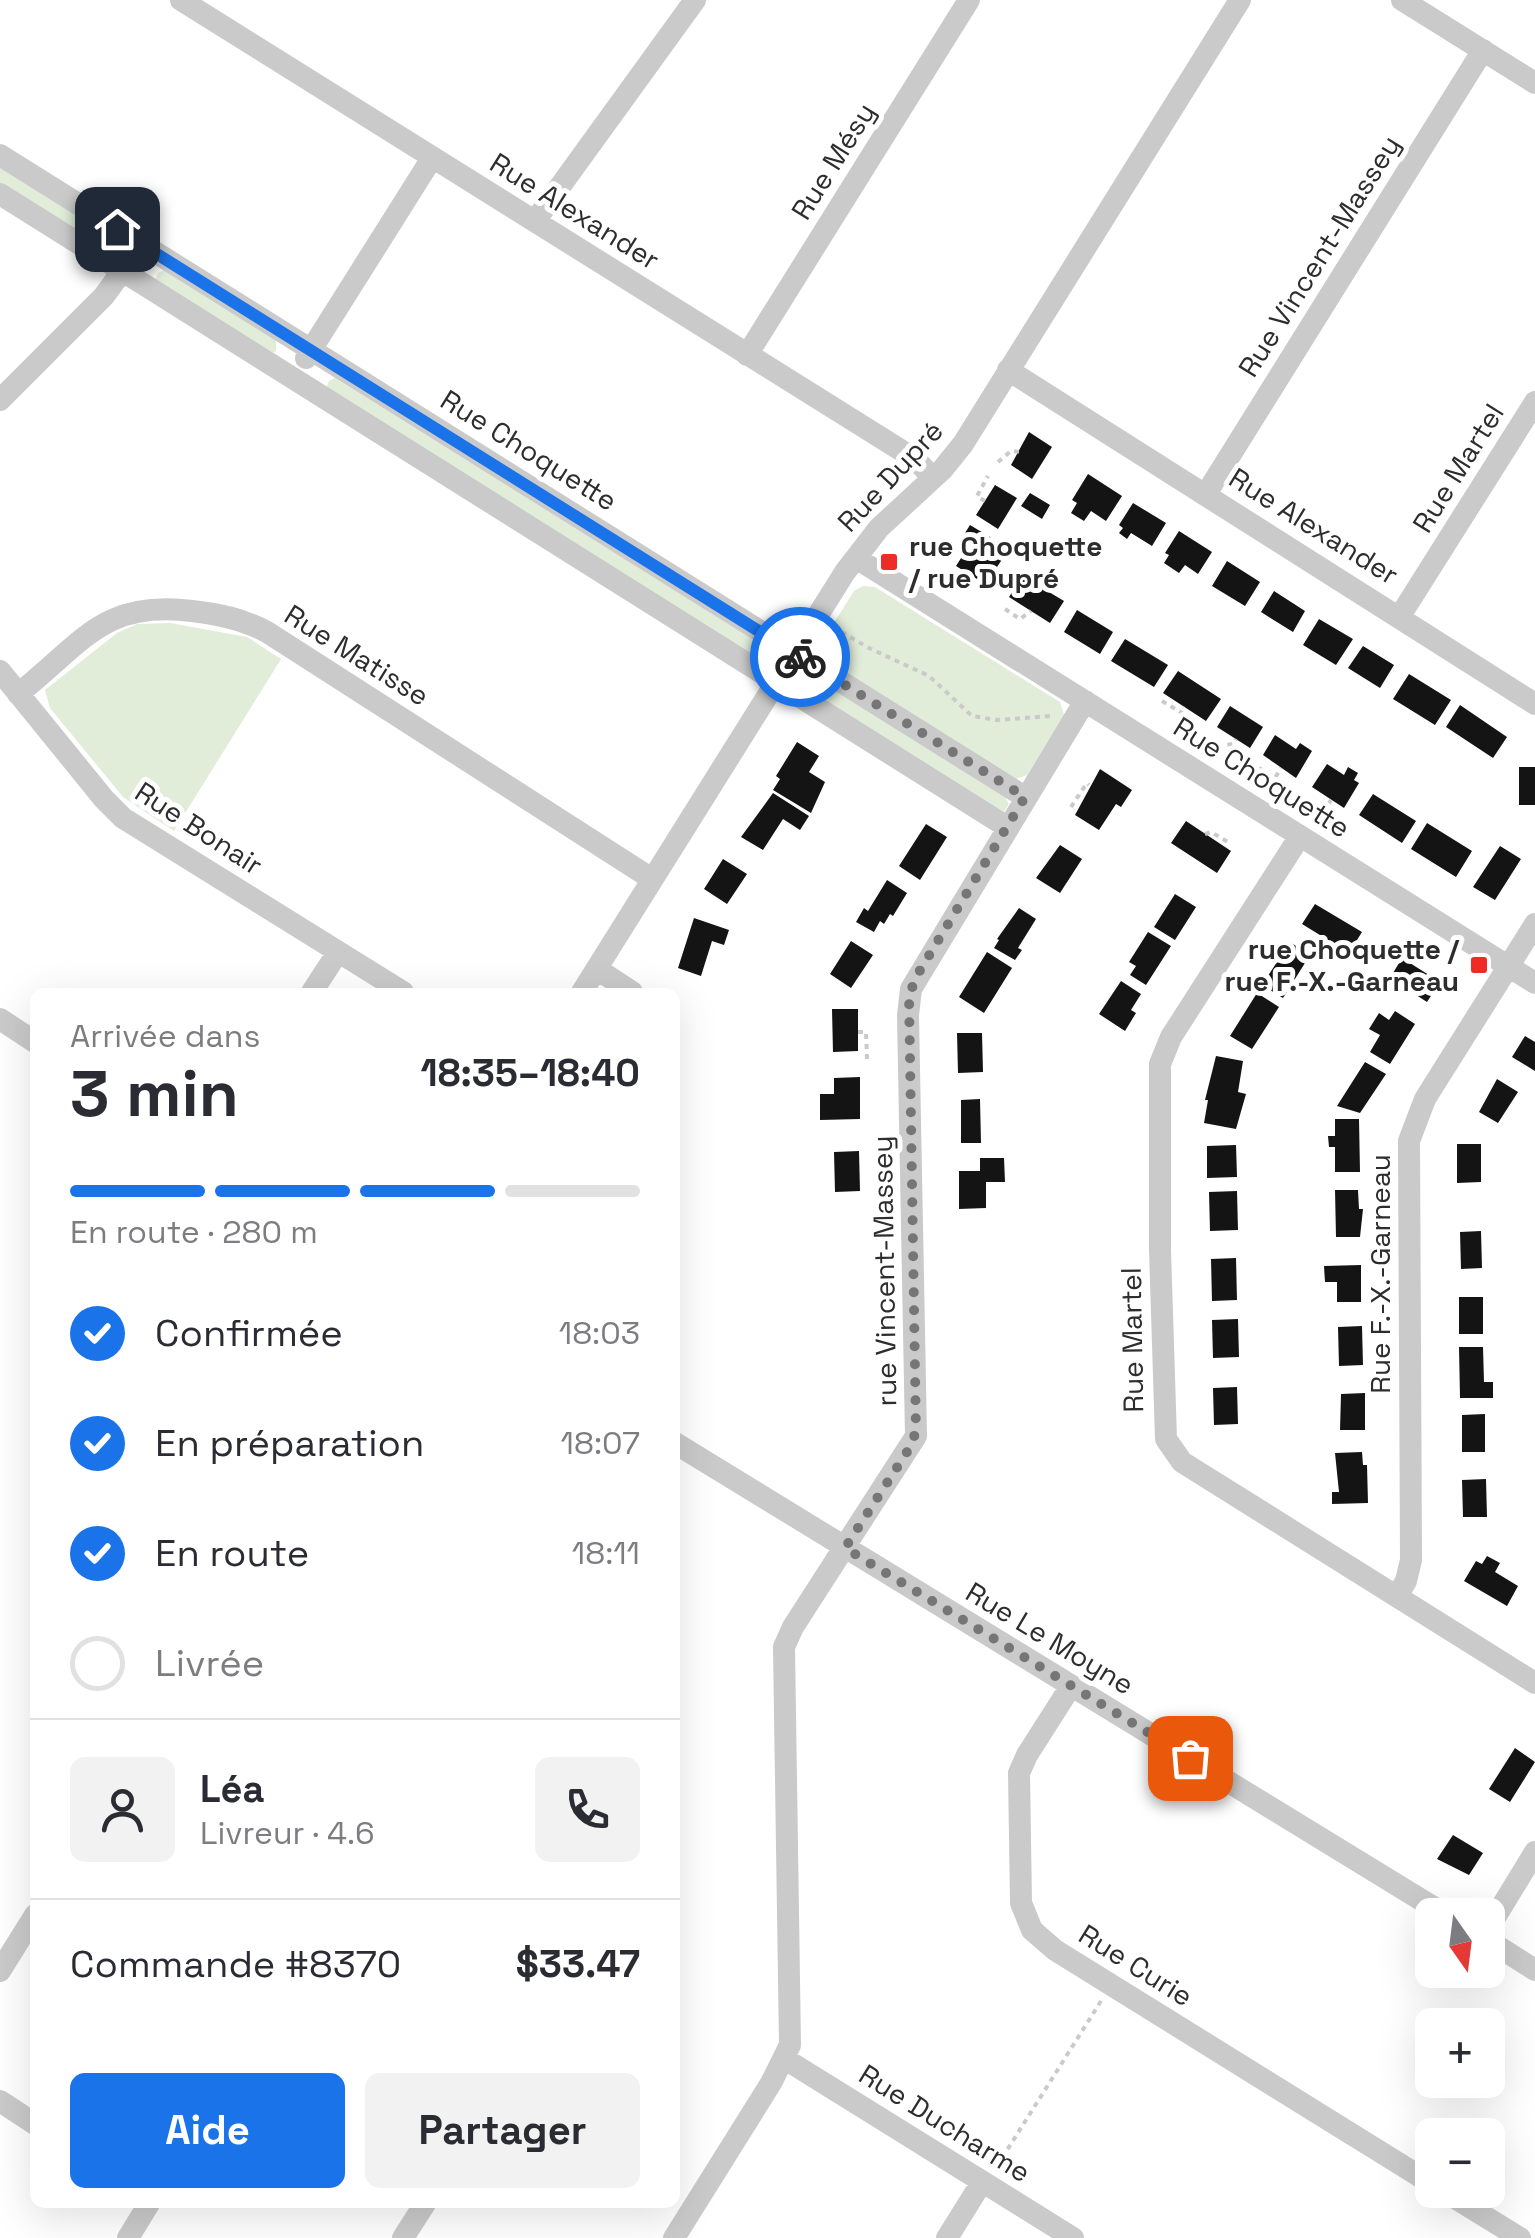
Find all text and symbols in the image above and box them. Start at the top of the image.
street label: Rue Mésy [783,96,883,226]
street label: Rue Vincent-Massey [1230,128,1408,384]
street label: Rue Alexander [484,145,666,277]
pin [75,187,160,272]
icon: home [90,202,145,257]
street label: Rue Choquette [434,381,624,519]
street label: Rue Martel [1404,397,1512,539]
street label: Rue Dupré [829,413,951,539]
street label: Rue Alexander [1223,460,1405,592]
place label: rue Choquette / rue Dupré [908,528,1102,596]
marker: rue Choquette / rue Dupré [878,551,900,573]
street label: Rue Matisse [278,596,436,714]
courier [750,607,850,707]
icon: bike [773,630,828,685]
street label: Rue Choquette [1167,708,1357,846]
street label: Rue Bonair [128,773,270,883]
place label: rue Choquette / rue F.-X.-Garneau [1224,931,1460,999]
marker: rue Choquette / rue F.-X.-Garneau [1468,954,1490,976]
text: Arrivée dans [70,1016,260,1056]
text: 18:35–18:40 [421,1049,640,1097]
text: 3 min [70,1052,239,1135]
street label: rue Vincent-Massey [864,1135,904,1407]
street label: Rue F.-X.-Garneau [1362,1154,1398,1394]
text: En route · 280 m [70,1212,318,1252]
street label: Rue Martel [1113,1267,1151,1413]
icon: check [70,1306,125,1361]
text: Confirmée [155,1309,343,1357]
text: 18:03 [559,1313,640,1353]
icon: check [70,1416,125,1471]
text: En préparation [155,1419,424,1467]
text: 18:07 [561,1423,640,1463]
icon: check [70,1526,125,1581]
text: En route [155,1529,309,1577]
text: 18:11 [572,1533,640,1573]
street label: Rue Le Moyne [959,1574,1141,1702]
text: Livrée [155,1639,264,1687]
pin [1148,1716,1233,1801]
icon: bag [1163,1731,1218,1786]
button: person [70,1757,175,1862]
button: phone [535,1757,640,1862]
text: Léa [200,1765,265,1813]
text: Livreur · 4.6 [200,1813,374,1853]
north arrow [1415,1898,1505,1988]
map controls [1415,1898,1505,2208]
street label: Rue Curie [1072,1916,1200,2014]
text: Commande #8370 [70,1940,401,1988]
text: $33.47 [516,1940,640,1988]
button: + [1415,2008,1505,2098]
street label: Rue Ducharme [853,2056,1037,2190]
button: Aide [70,2073,345,2188]
button: Partager [365,2073,640,2188]
button: − [1415,2118,1505,2208]

